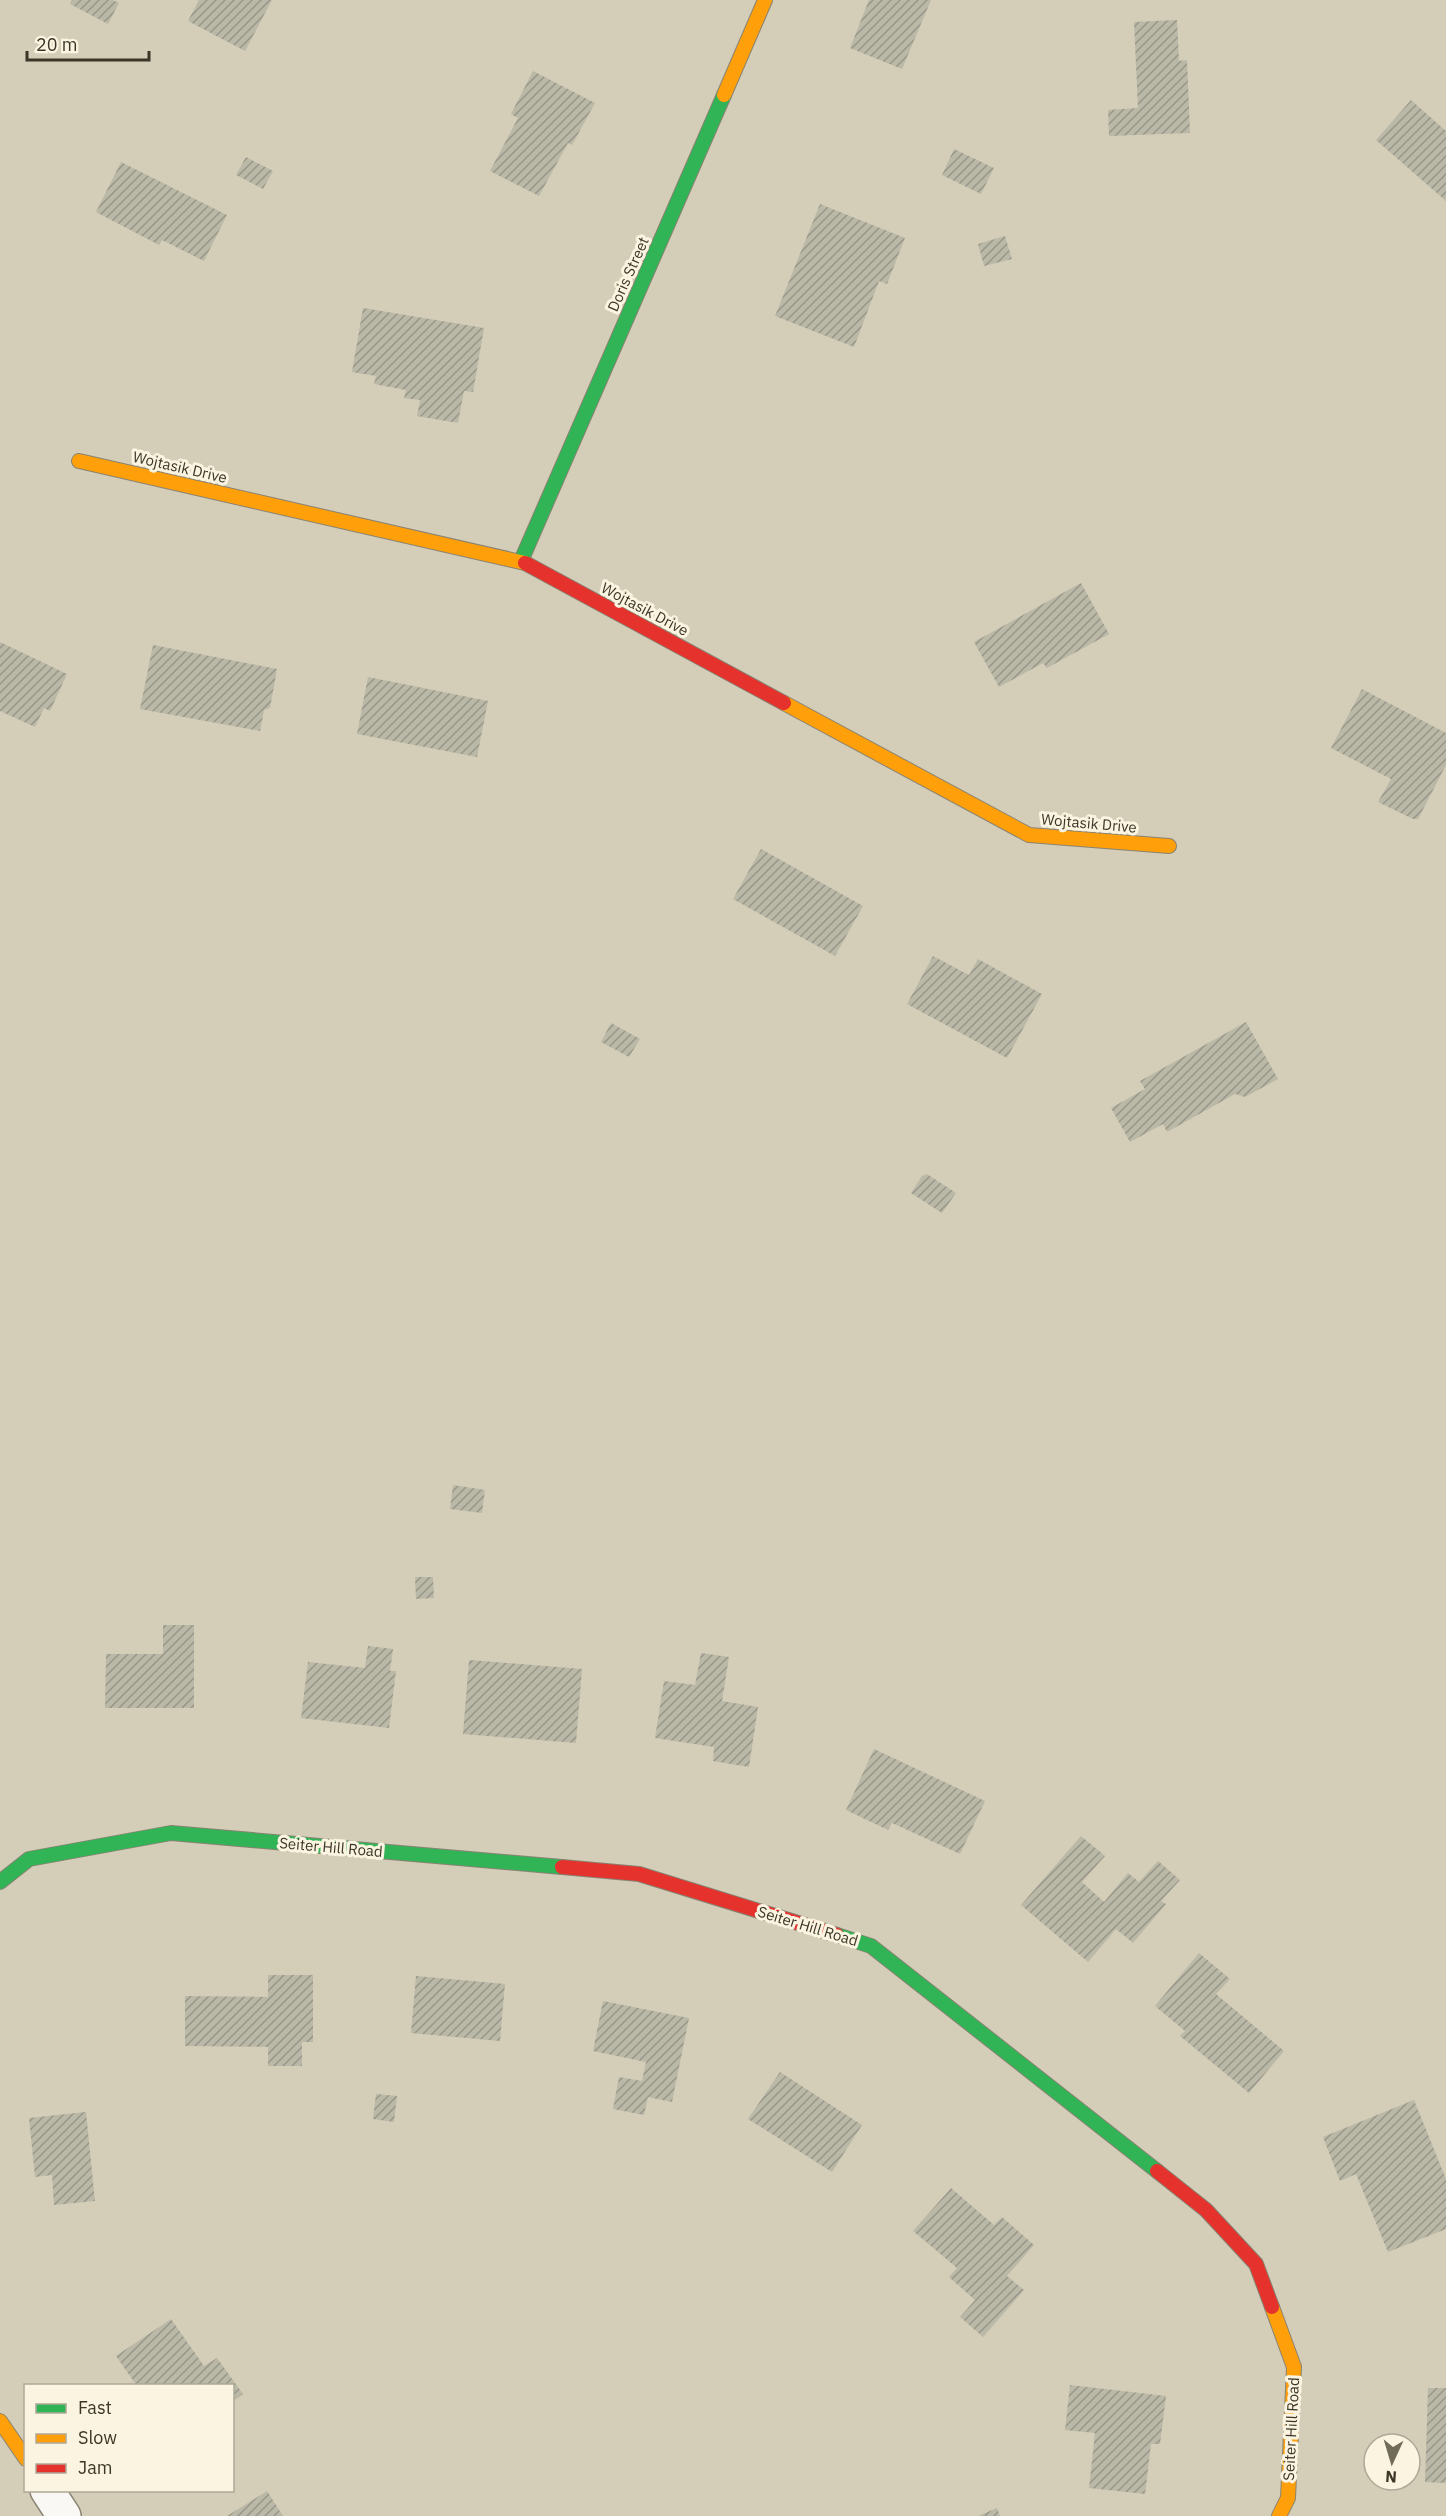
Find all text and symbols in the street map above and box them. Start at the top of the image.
scale bar [27,24,148,62]
text: 20 m [36,33,78,56]
street label: Doris Street [603,234,653,314]
street label: Wojtasik Drive [131,447,229,487]
street label: Wojtasik Drive [598,578,692,640]
street label: Wojtasik Drive [1040,809,1138,837]
street label: Seiter Hill Road [279,1833,383,1861]
street label: Seiter Hill Road [756,1902,860,1950]
street label: Seiter Hill Road [1279,2377,1303,2481]
legend [24,2384,234,2492]
text: Fast [78,2396,112,2419]
text: Slow [78,2426,117,2449]
north arrow [1362,2432,1422,2492]
text: Jam [78,2456,113,2479]
text: N [1384,2467,1397,2487]

